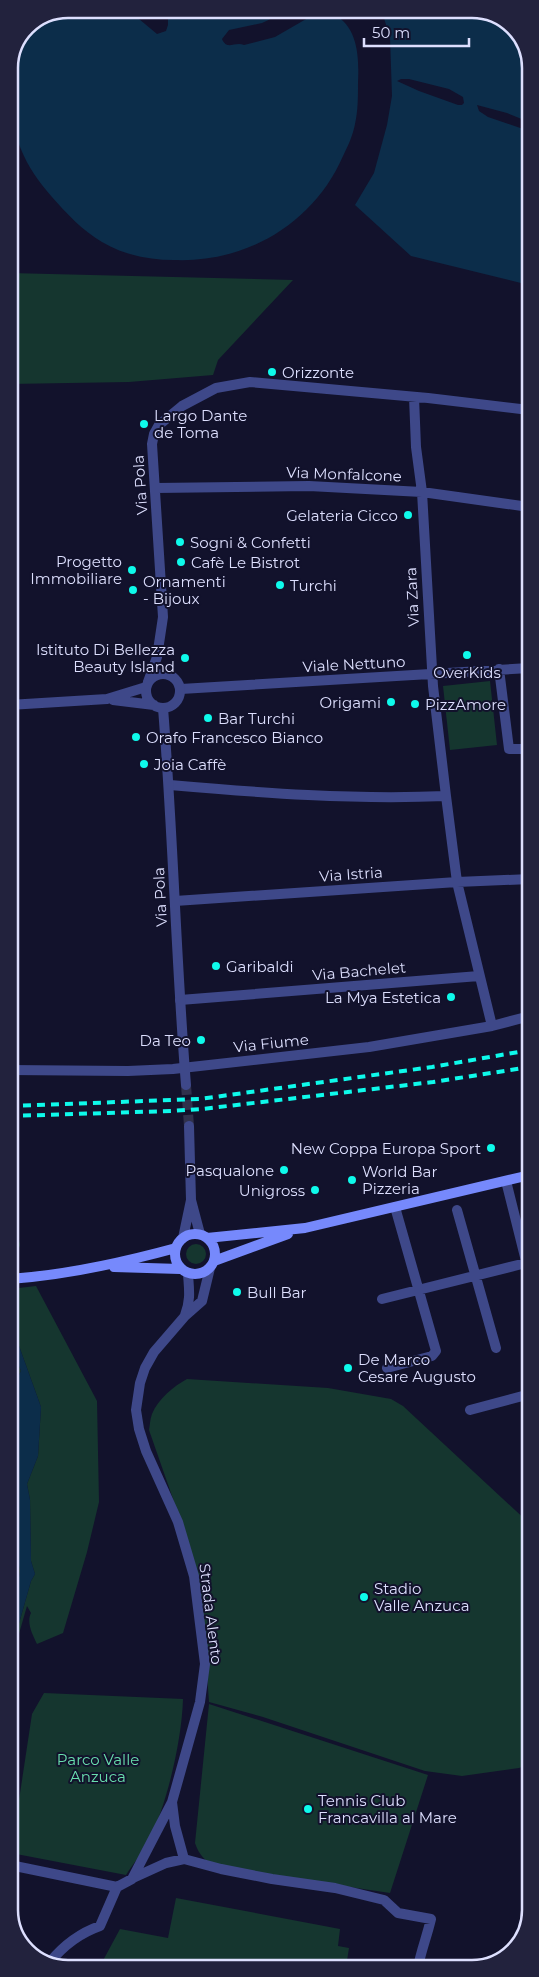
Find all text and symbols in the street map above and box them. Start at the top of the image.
scale bar [364,15,469,47]
text: 50 m [372,23,410,42]
place label: Orizzonte [282,363,354,382]
marker: Orizzonte [266,366,278,378]
place label: Largo Dante de Toma [154,406,247,442]
marker: Largo Dante de Toma [138,418,150,430]
street label: Via Pola [128,454,152,516]
street label: Via Monfalcone [286,462,402,486]
place label: Gelateria Cicco [286,506,398,525]
marker: Gelateria Cicco [402,509,414,521]
place label: Sogni & Confetti [190,533,311,552]
marker: Sogni & Confetti [174,536,186,548]
place label: Progetto Immobiliare [30,552,122,588]
place label: Cafè Le Bistrot [191,553,300,572]
marker: Cafè Le Bistrot [175,556,187,568]
marker: Progetto Immobiliare [126,564,138,576]
street label: Via Zara [401,567,423,627]
place label: Ornamenti - Bijoux [143,572,226,608]
place label: Turchi [290,576,337,595]
marker: Turchi [274,579,286,591]
marker: Ornamenti - Bijoux [127,584,139,596]
place label: Istituto Di Bellezza Beauty Island [36,640,175,676]
marker: OverKids [461,649,473,661]
marker: Istituto Di Bellezza Beauty Island [179,652,191,664]
street label: Viale Nettuno [302,652,406,676]
place label: OverKids [433,663,501,682]
place label: Origami [319,693,381,712]
place label: PizzAmore [425,695,506,714]
marker: Origami [385,696,397,708]
marker: PizzAmore [409,698,421,710]
place label: Bar Turchi [218,709,295,728]
marker: Bar Turchi [202,712,214,724]
place label: Orafo Francesco Bianco [146,728,323,747]
marker: Orafo Francesco Bianco [130,731,142,743]
place label: Joia Caffè [153,755,226,774]
marker: Joia Caffè [138,758,150,770]
street label: Via Istria [319,862,383,886]
street label: Via Pola [149,867,171,927]
place label: Garibaldi [226,957,294,976]
street label: Via Bachelet [311,957,407,985]
marker: Garibaldi [210,960,222,972]
place label: La Mya Estetica [325,988,441,1007]
marker: La Mya Estetica [445,991,457,1003]
street label: Via Fiume [232,1030,310,1056]
place label: Da Teo [140,1031,191,1050]
marker: Da Teo [195,1034,207,1046]
place label: New Coppa Europa Sport [291,1139,481,1158]
marker: New Coppa Europa Sport [485,1142,497,1154]
place label: Pasqualone [186,1161,274,1180]
place label: World Bar Pizzeria [362,1162,437,1198]
marker: Pasqualone [278,1164,290,1176]
marker: World Bar Pizzeria [346,1174,358,1186]
place label: Unigross [239,1181,305,1200]
marker: Unigross [309,1184,321,1196]
place label: Bull Bar [247,1283,307,1302]
marker: Bull Bar [231,1286,243,1298]
place label: De Marco Cesare Augusto [358,1350,476,1386]
marker: De Marco Cesare Augusto [342,1362,354,1374]
street label: Strada Alento [195,1562,227,1666]
place label: Stadio Valle Anzuca [374,1579,470,1615]
marker: Stadio Valle Anzuca [358,1591,370,1603]
park label: Parco Valle Anzuca [57,1750,139,1786]
place label: Tennis Club Francavilla al Mare [318,1791,457,1827]
marker: Tennis Club Francavilla al Mare [302,1803,314,1815]

